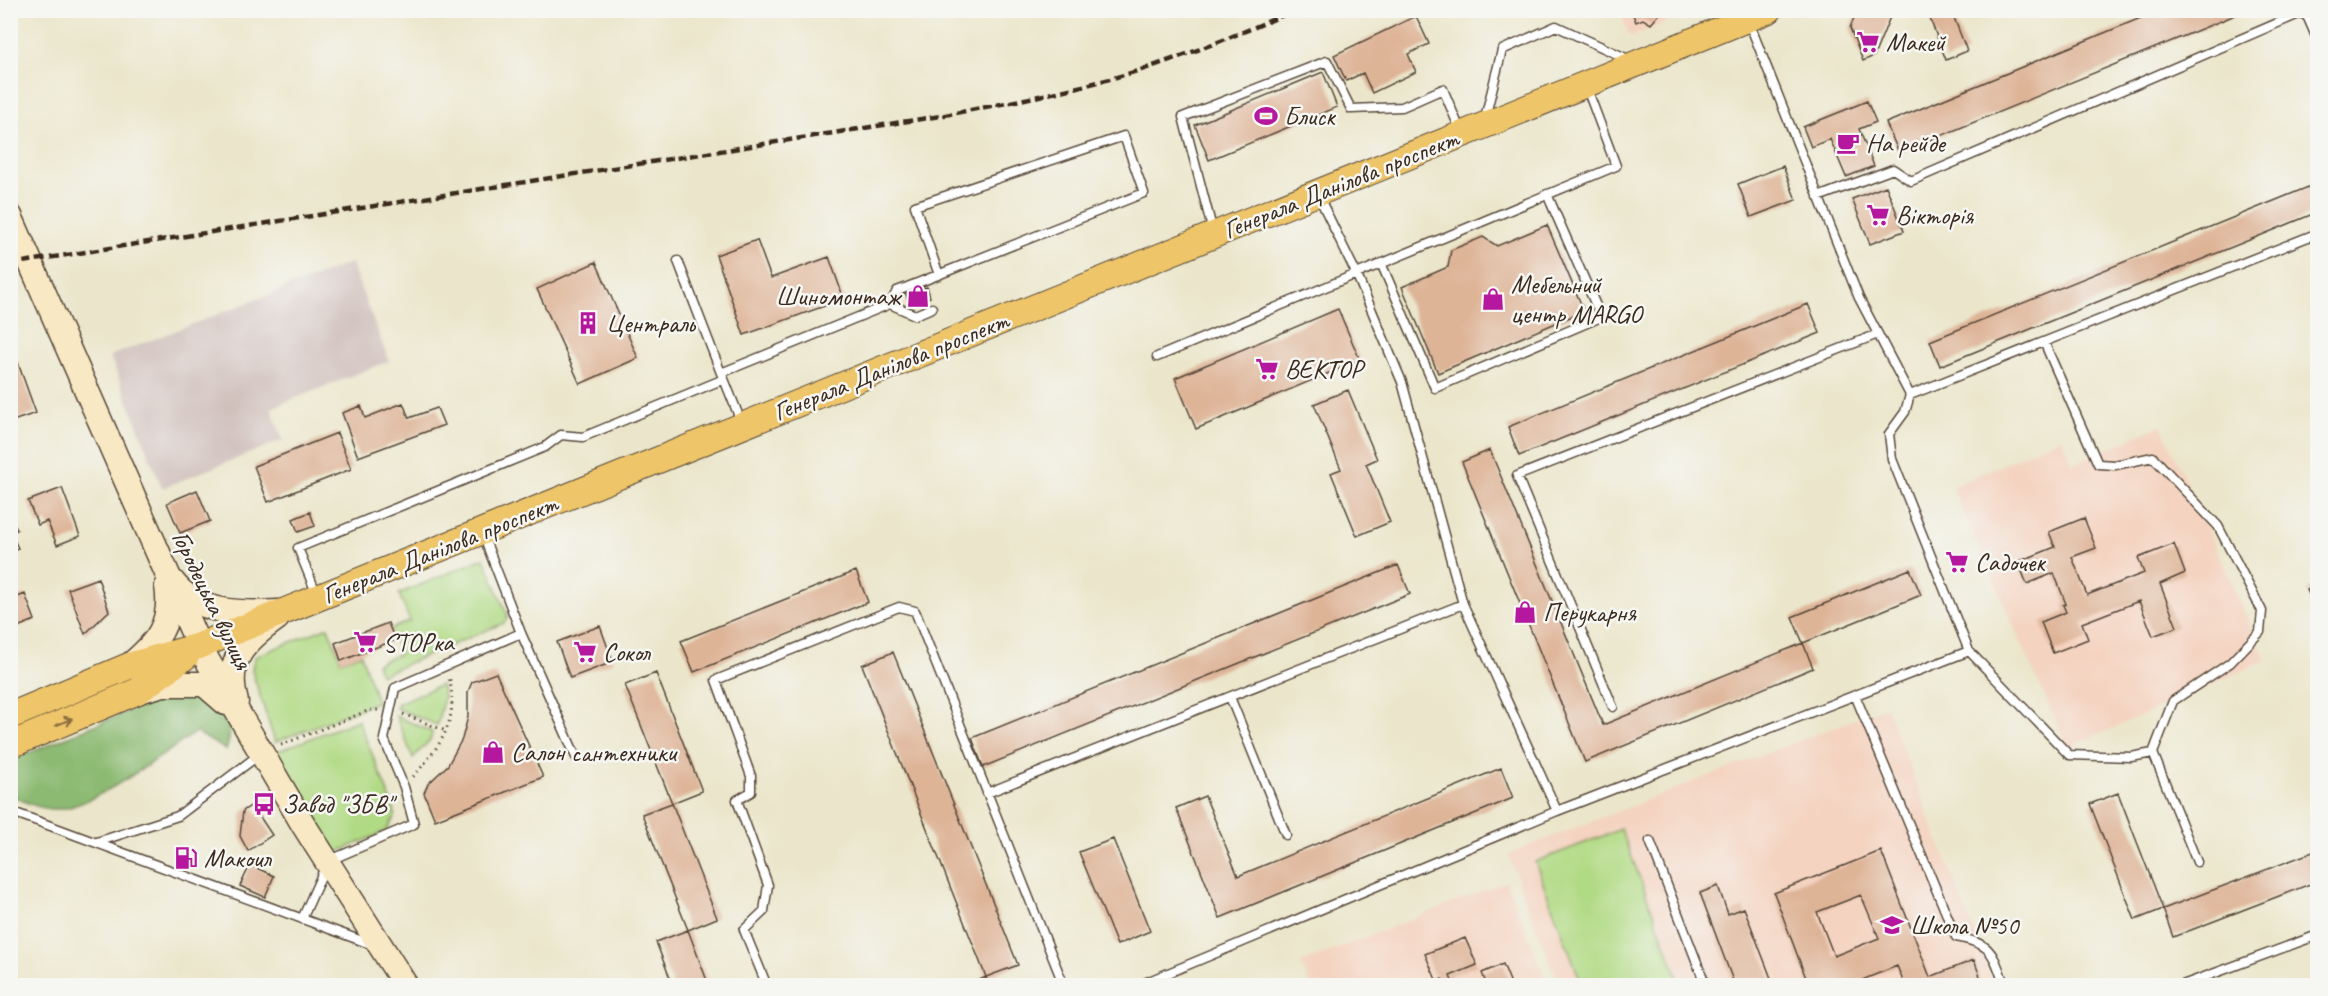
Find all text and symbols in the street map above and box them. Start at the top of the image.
place label: Макей [1886,26,1947,59]
supermarket icon: Макей [1855,29,1881,55]
place label: Блиск [1284,100,1336,133]
sports icon: Блиск [1253,103,1279,129]
street label: Генерала Данілова проспект [1218,121,1465,246]
place label: На рейде [1866,127,1947,160]
cafe icon: На рейде [1835,130,1861,156]
place label: Вікторія [1896,199,1975,232]
supermarket icon: Вікторія [1865,202,1891,228]
place label: Мебельний центр MARGO [1511,268,1645,331]
place label: Шиномонтаж [776,280,903,313]
shop icon: Шиномонтаж [905,283,931,309]
shop icon: Мебельний центр MARGO [1480,286,1506,312]
street label: Генерала Данілова проспект [768,303,1015,428]
place label: Централь [606,307,696,340]
building icon: Централь [575,310,601,336]
place label: ВЕКТОР [1285,353,1366,386]
supermarket icon: ВЕКТОР [1254,356,1280,382]
street label: Генерала Данілова проспект [317,486,564,611]
street label: Городецька вулиця [164,525,260,676]
place label: Садочек [1975,546,2046,579]
supermarket icon: Садочек [1944,549,1970,575]
place label: Перукарня [1543,596,1638,629]
shop icon: Перукарня [1512,599,1538,625]
place label: STOPка [383,626,455,659]
supermarket icon: STOPка [352,629,378,655]
place label: Сокол [603,636,652,669]
supermarket icon: Сокол [572,639,598,665]
one-way arrow [55,716,73,727]
place label: Салон сантехники [511,736,679,769]
shop icon: Салон сантехники [480,739,506,765]
place label: Завод "ЗБВ" [282,788,397,821]
bus stop icon: Завод "ЗБВ" [251,791,277,817]
place label: Макоил [204,842,273,875]
fuel station icon: Макоил [173,845,199,871]
place label: Школа №50 [1910,909,2021,942]
school or university icon: Школа №50 [1879,912,1905,938]

